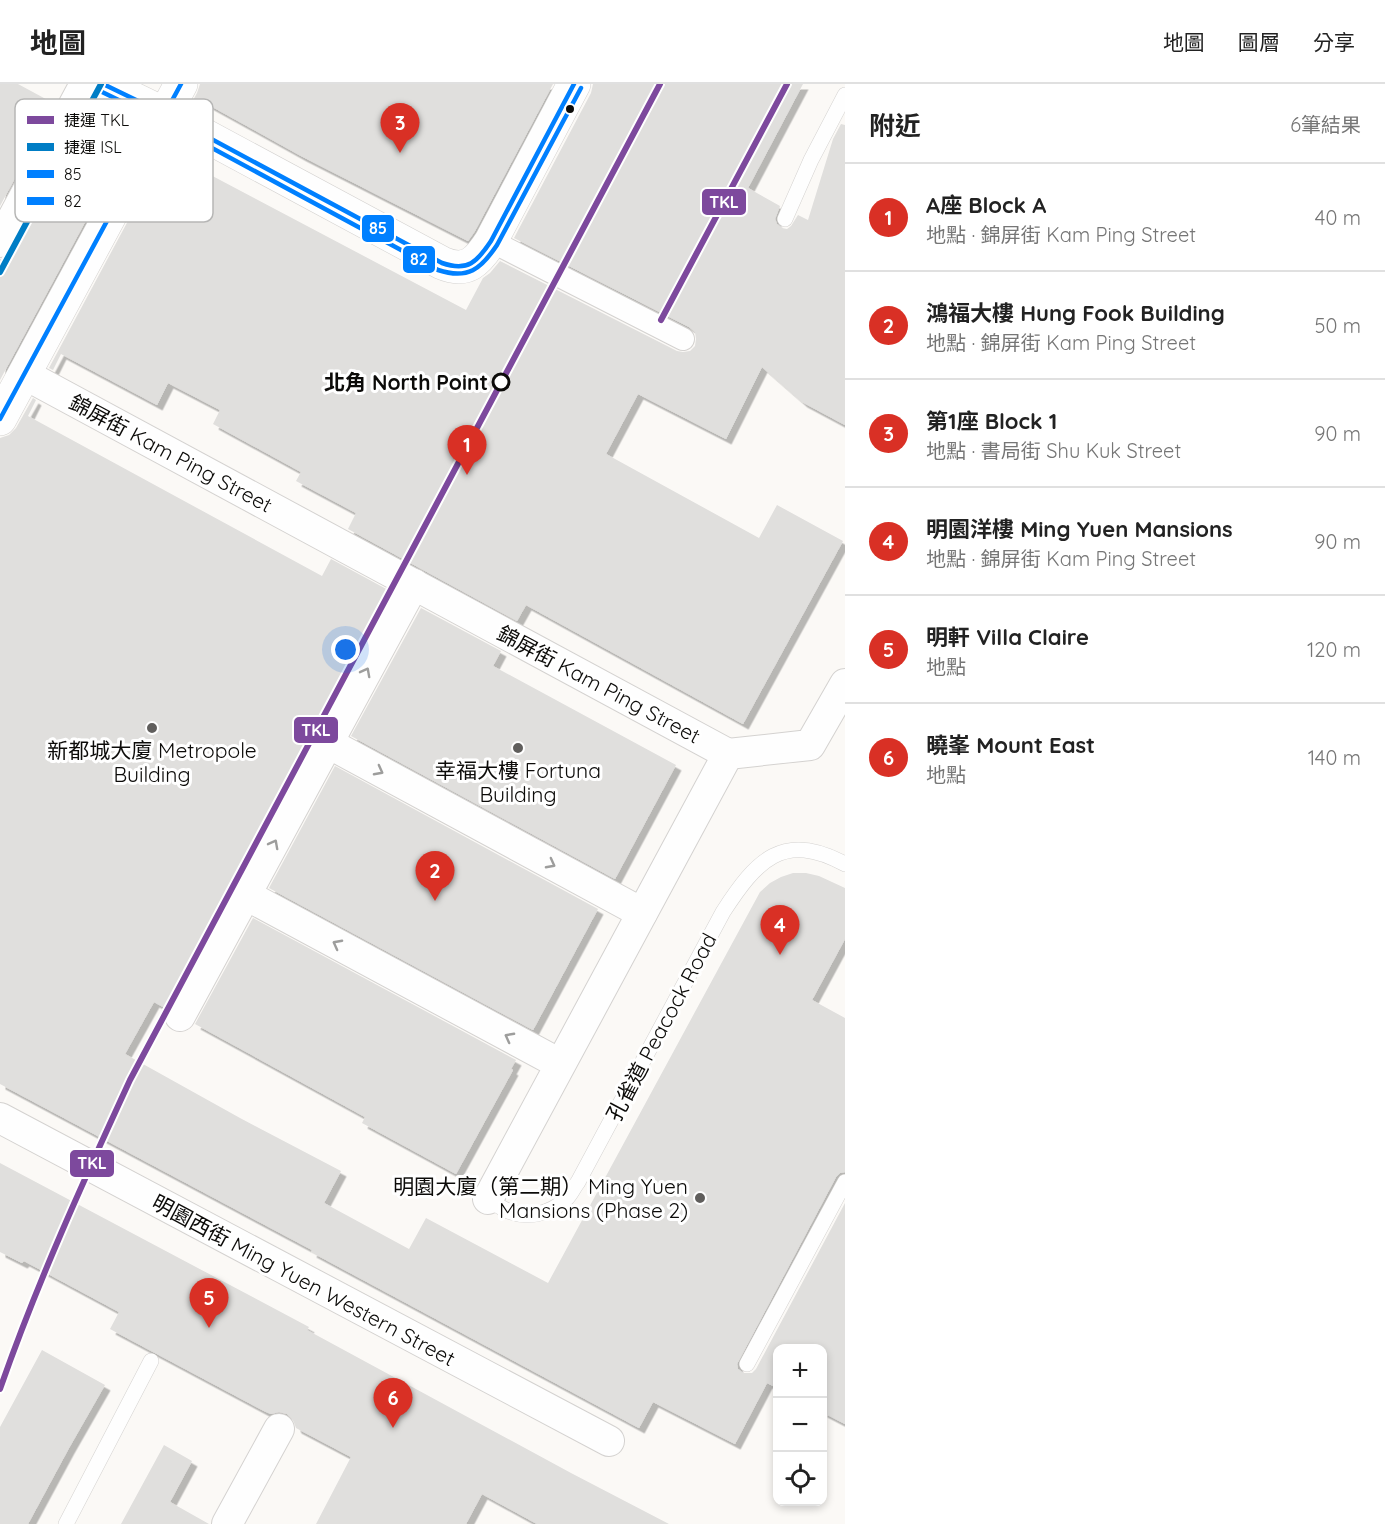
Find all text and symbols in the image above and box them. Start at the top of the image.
text: 地圖 [30,25,86,60]
text: 地圖 [1163,29,1205,55]
text: 圖層 [1238,29,1280,55]
text: 分享 [1313,29,1355,55]
legend [15,99,213,222]
unlabelled marker [564,103,576,115]
pin: 3 [380,104,420,153]
text: 附近 [869,109,921,142]
text: 捷運 TKL [64,110,130,130]
text: 6筆結果 [1290,112,1361,137]
text: 捷運 ISL [64,137,122,157]
text: 85 [64,164,81,184]
line badge: TKL [701,188,747,216]
text: 82 [64,191,82,211]
text: A座 Block A [926,191,1046,219]
text: TKL [709,192,739,212]
text: 1 [885,205,892,230]
text: 40 m [1315,205,1361,230]
line badge: 85 [361,214,395,243]
text: 85 [369,218,387,238]
text: 地點 · 錦屏街 Kam Ping Street [926,222,1196,247]
line badge: 82 [402,245,436,274]
text: 82 [410,249,428,269]
text: 鴻福大樓 Hung Fook Building [926,299,1225,327]
text: 2 [883,313,894,338]
text: 50 m [1315,313,1361,338]
text: 地點 · 錦屏街 Kam Ping Street [926,330,1196,355]
place label: 北角 North Point [324,369,488,395]
marker: 北角 North Point [492,373,510,391]
street label: 錦屏街 Kam Ping Street [65,388,277,518]
text: 第1座 Block 1 [926,407,1057,435]
text: 3 [883,421,894,446]
text: 90 m [1314,421,1361,446]
pin: 1 [448,426,486,475]
text: 地點 · 書局街 Shu Kuk Street [926,438,1181,463]
text: 明園洋樓 Ming Yuen Mansions [926,515,1233,543]
text: 4 [883,529,894,554]
text: 90 m [1314,529,1361,554]
text: 地點 · 錦屏街 Kam Ping Street [926,546,1196,571]
street label: 錦屏街 Kam Ping Street [493,619,705,749]
text: 明軒 Villa Claire [926,623,1089,651]
your location [331,635,360,664]
text: 5 [883,637,894,662]
text: 120 m [1307,637,1361,662]
text: 地點 [926,654,966,679]
one-way arrow [359,668,370,678]
line badge: TKL [293,716,339,744]
text: TKL [301,720,331,740]
marker: 新都城大廈 Metropole Building [145,721,159,735]
text: 曉峯 Mount East [926,731,1095,759]
place label: 新都城大廈 Metropole Building [47,737,257,787]
marker: 幸福大樓 Fortuna Building [511,741,525,755]
text: 6 [883,745,894,770]
text: 140 m [1308,745,1361,770]
place label: 幸福大樓 Fortuna Building [435,757,601,807]
text: 地點 [926,762,966,787]
one-way arrow [373,764,383,775]
one-way arrow [267,839,278,850]
pin: 2 [416,852,454,901]
one-way arrow [545,857,555,868]
pin: 4 [760,906,800,955]
street label: 孔雀道 Peacock Road [600,929,722,1125]
one-way arrow [333,940,343,951]
one-way arrow [505,1033,515,1044]
line badge: TKL [69,1149,115,1178]
text: TKL [77,1153,107,1173]
place label: 明園大廈（第二期） Ming Yuen Mansions (Phase 2) [393,1173,688,1223]
street label: 明園西街 Ming Yuen Western Street [148,1189,460,1371]
marker: 明園大廈（第二期） Ming Yuen Mansions (Phase 2) [693,1191,707,1205]
pin: 5 [190,1278,228,1328]
map controls [773,1344,827,1506]
button: + [773,1344,827,1398]
pin: 6 [374,1378,412,1428]
button: − [773,1398,827,1452]
button: locate [773,1452,827,1506]

